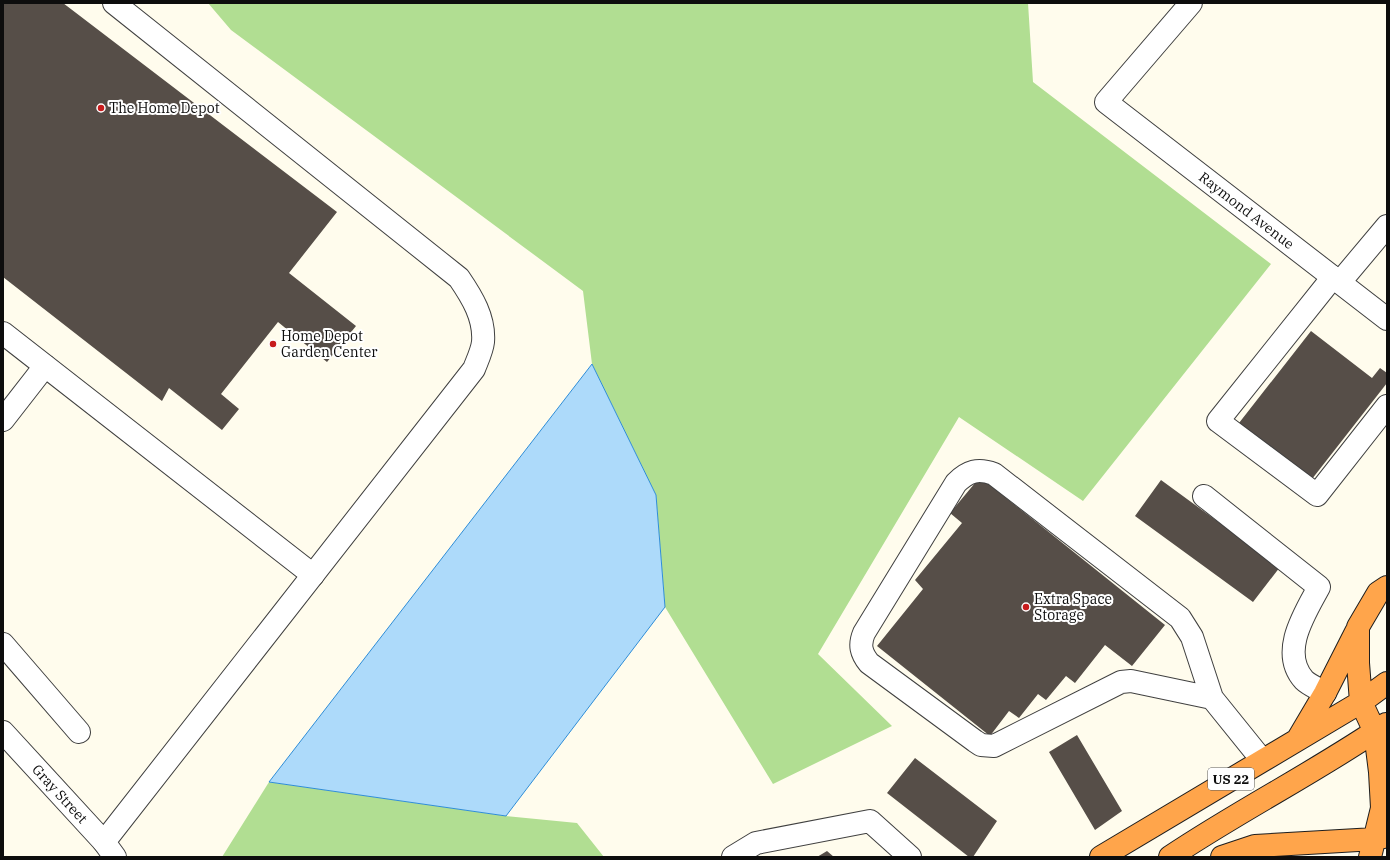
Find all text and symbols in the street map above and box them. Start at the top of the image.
place label: The Home Depot [109,99,220,117]
marker: The Home Depot [96,103,106,113]
street label: Raymond Avenue [1195,168,1298,253]
place label: Home Depot Garden Center [281,327,378,361]
marker: Home Depot Garden Center [268,339,278,349]
place label: Extra Space Storage [1034,590,1112,624]
marker: Extra Space Storage [1021,602,1031,612]
street label: Gray Street [28,761,91,827]
road number: US 22 [1208,768,1254,790]

